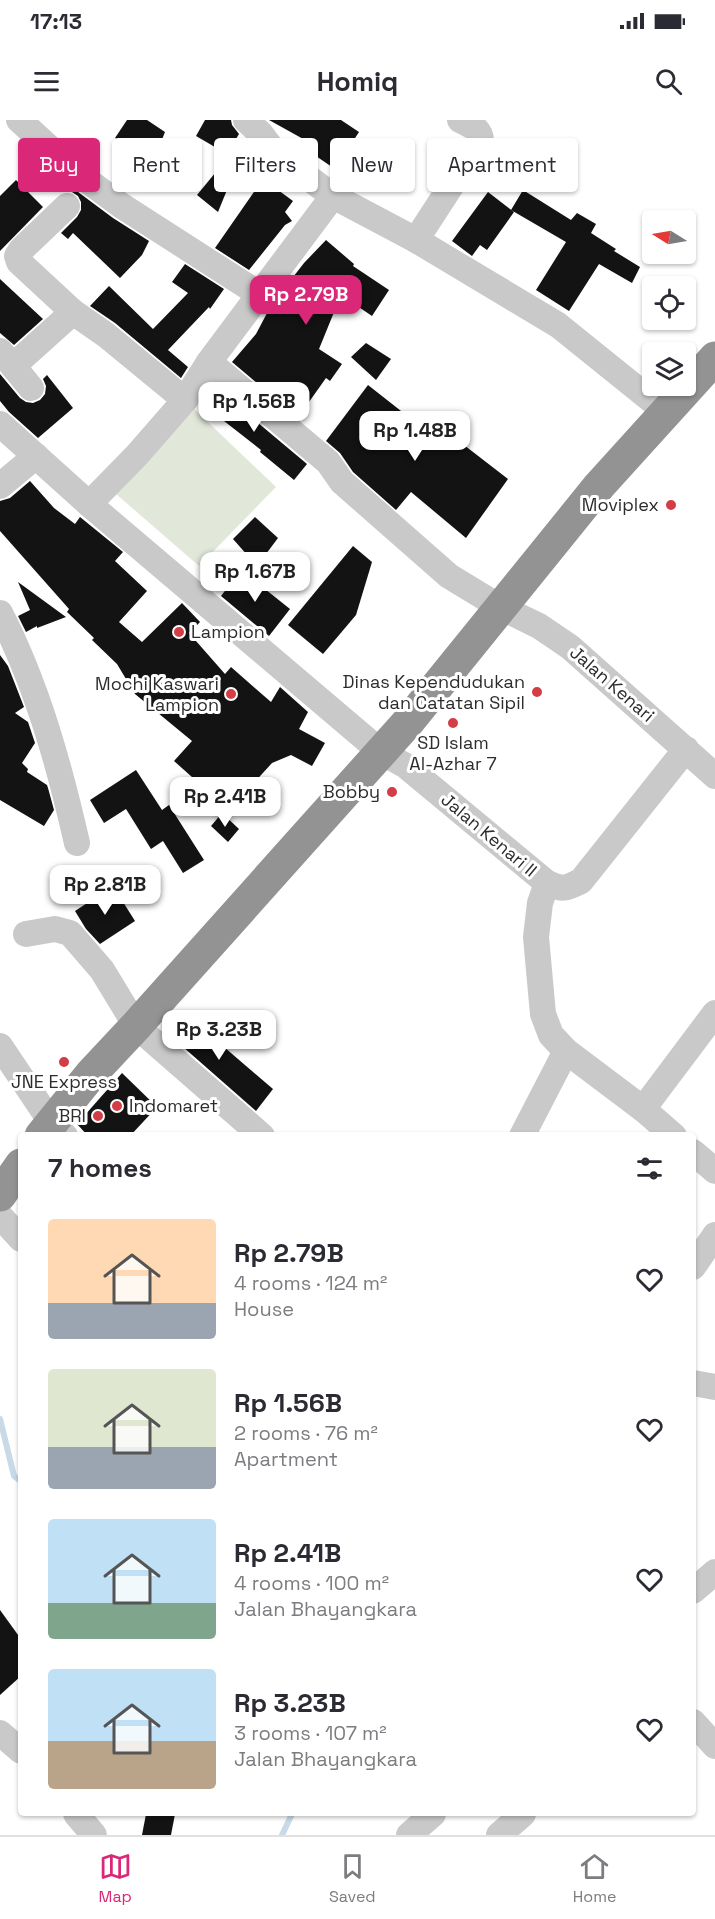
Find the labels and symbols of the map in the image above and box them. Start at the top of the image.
north arrow [642,210,696,264]
pin: Rp 2.79B [244,275,368,326]
pin: Rp 1.56B [192,382,316,433]
pin: Rp 1.48B [353,411,477,462]
place label: Moviplex [582,493,659,516]
marker: Moviplex [664,498,678,512]
pin: Rp 1.67B [193,552,317,603]
place label: Lampion [191,620,265,643]
marker: Lampion [172,625,186,639]
street label: Jalan Kenari [565,641,659,727]
place label: Dinas Kependudukan dan Catatan Sipil [343,670,525,714]
place label: Mochi Kaswari Lampion [95,672,219,716]
marker: Dinas Kependudukan dan Catatan Sipil [530,685,544,699]
marker: Mochi Kaswari Lampion [224,687,238,701]
marker: SD Islam Al-Azhar 7 [446,716,460,730]
place label: SD Islam Al-Azhar 7 [409,731,497,775]
pin: Rp 2.41B [163,777,287,828]
place label: Bobby [323,780,380,803]
marker: Bobby [385,785,399,799]
street label: Jalan Kenari II [437,788,542,881]
pin: Rp 2.81B [43,865,167,916]
pin: Rp 3.23B [157,1010,281,1061]
marker: JNE Express [57,1055,71,1069]
place label: JNE Express [11,1070,117,1093]
place label: Indomaret [129,1094,218,1117]
marker: Indomaret [110,1099,124,1113]
place label: BRI [58,1104,86,1127]
marker: BRI [91,1109,105,1123]

